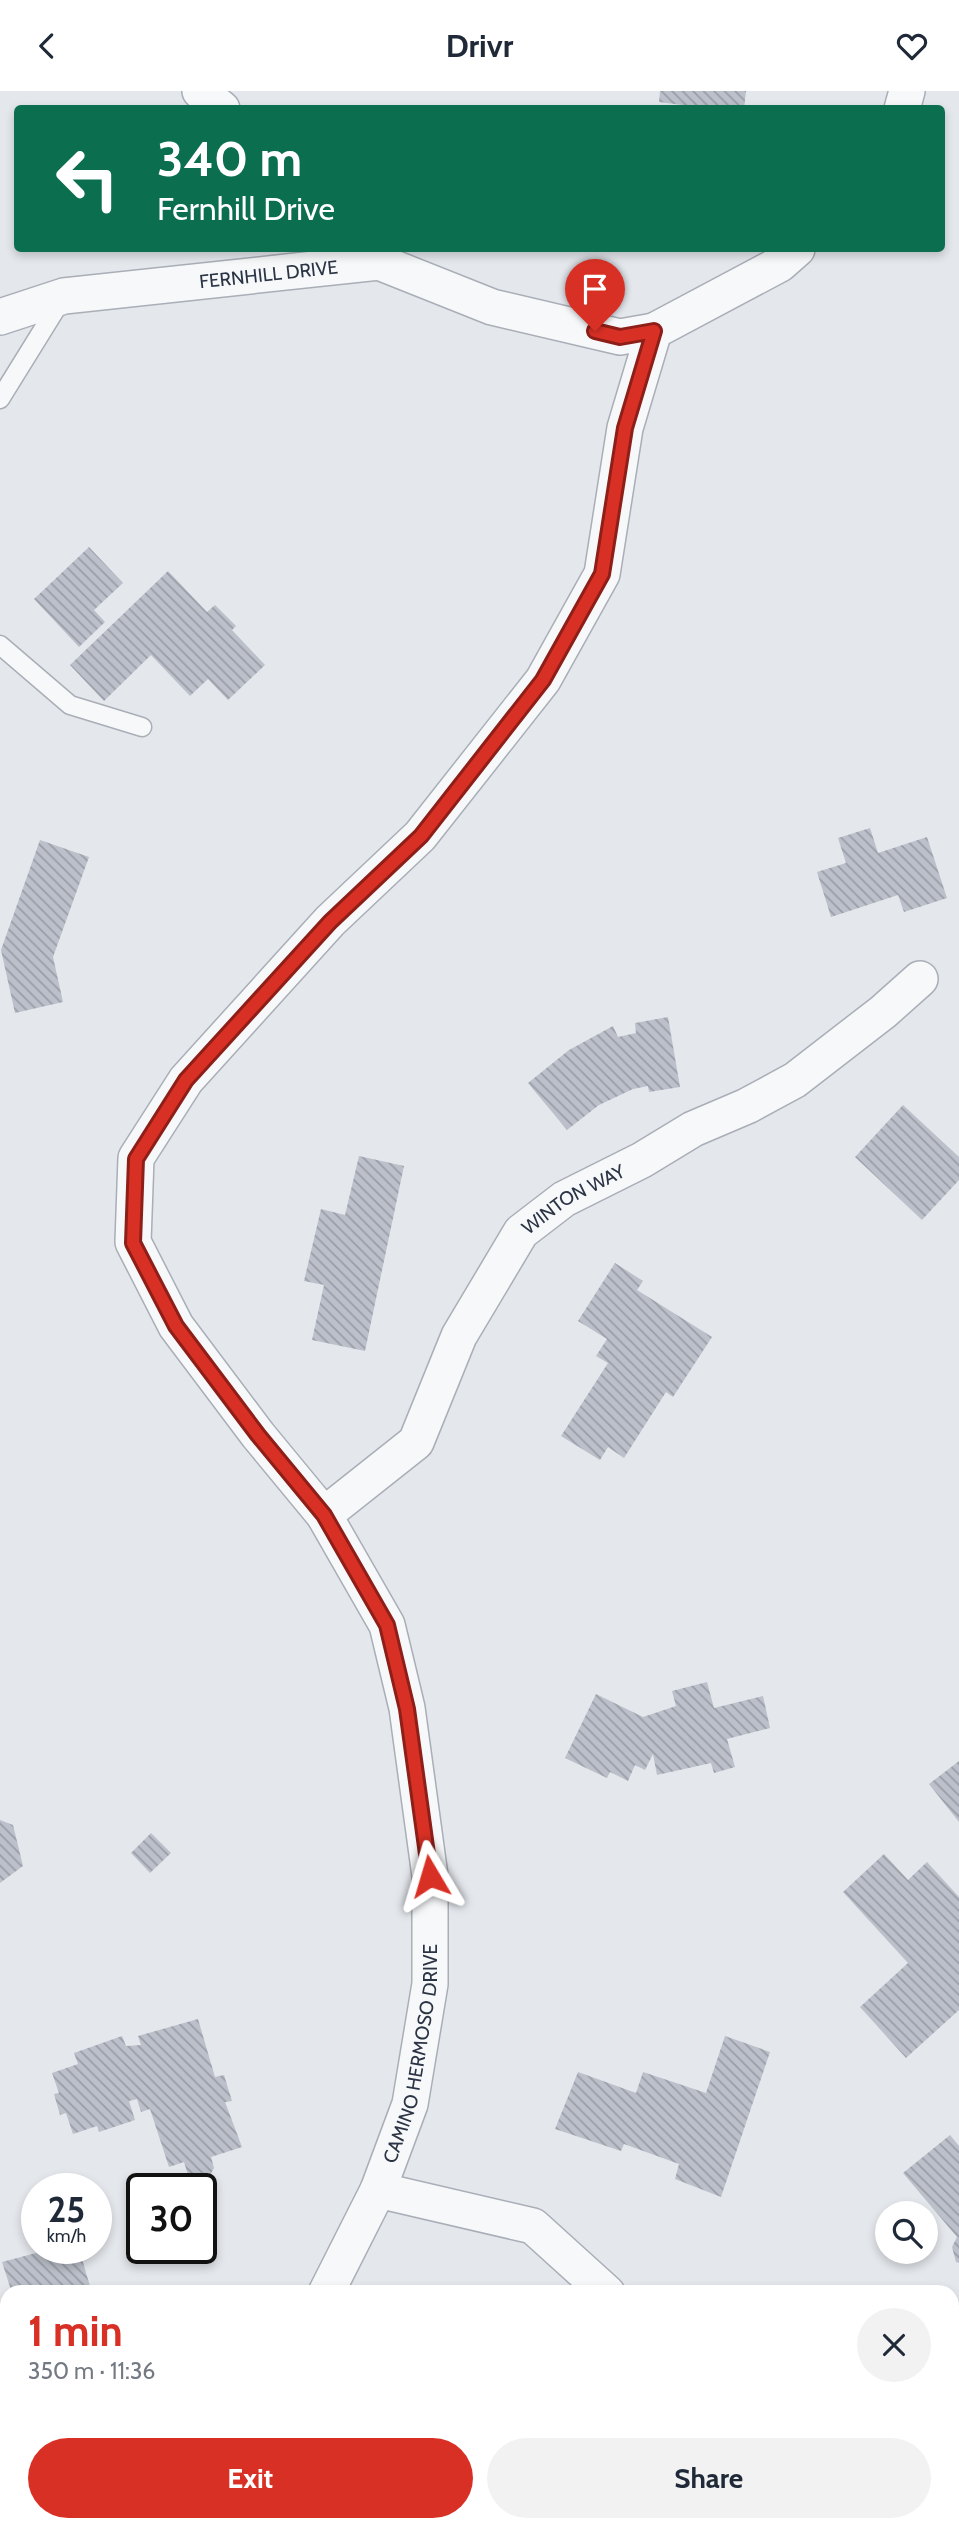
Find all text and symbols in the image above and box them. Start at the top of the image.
text: Drivr [446,26,513,65]
icon: back [28,27,66,65]
icon: heart [893,27,931,65]
text: 340 m [157,129,302,188]
icon: left [42,133,133,224]
text: Fernhill Drive [157,189,335,228]
street label: FERNHILL DRIVE [198,256,339,293]
pin [565,259,625,331]
icon: arrive [576,270,614,308]
street label: WINTON WAY [517,1159,629,1239]
position arrow [393,1839,467,1913]
street label: CAMINO HERMOSO DRIVE [378,1944,442,2166]
speed limit sign: 30 [126,2173,217,2264]
text: 25 [48,2188,85,2231]
map controls [875,2201,938,2264]
button: search [875,2201,938,2264]
text: km/h [47,2225,86,2247]
text: 1 min [28,2305,123,2357]
button: close [857,2308,931,2382]
text: 350 m · 11:36 [28,2357,155,2385]
button: Exit [28,2438,473,2518]
button: Share [487,2438,931,2518]

